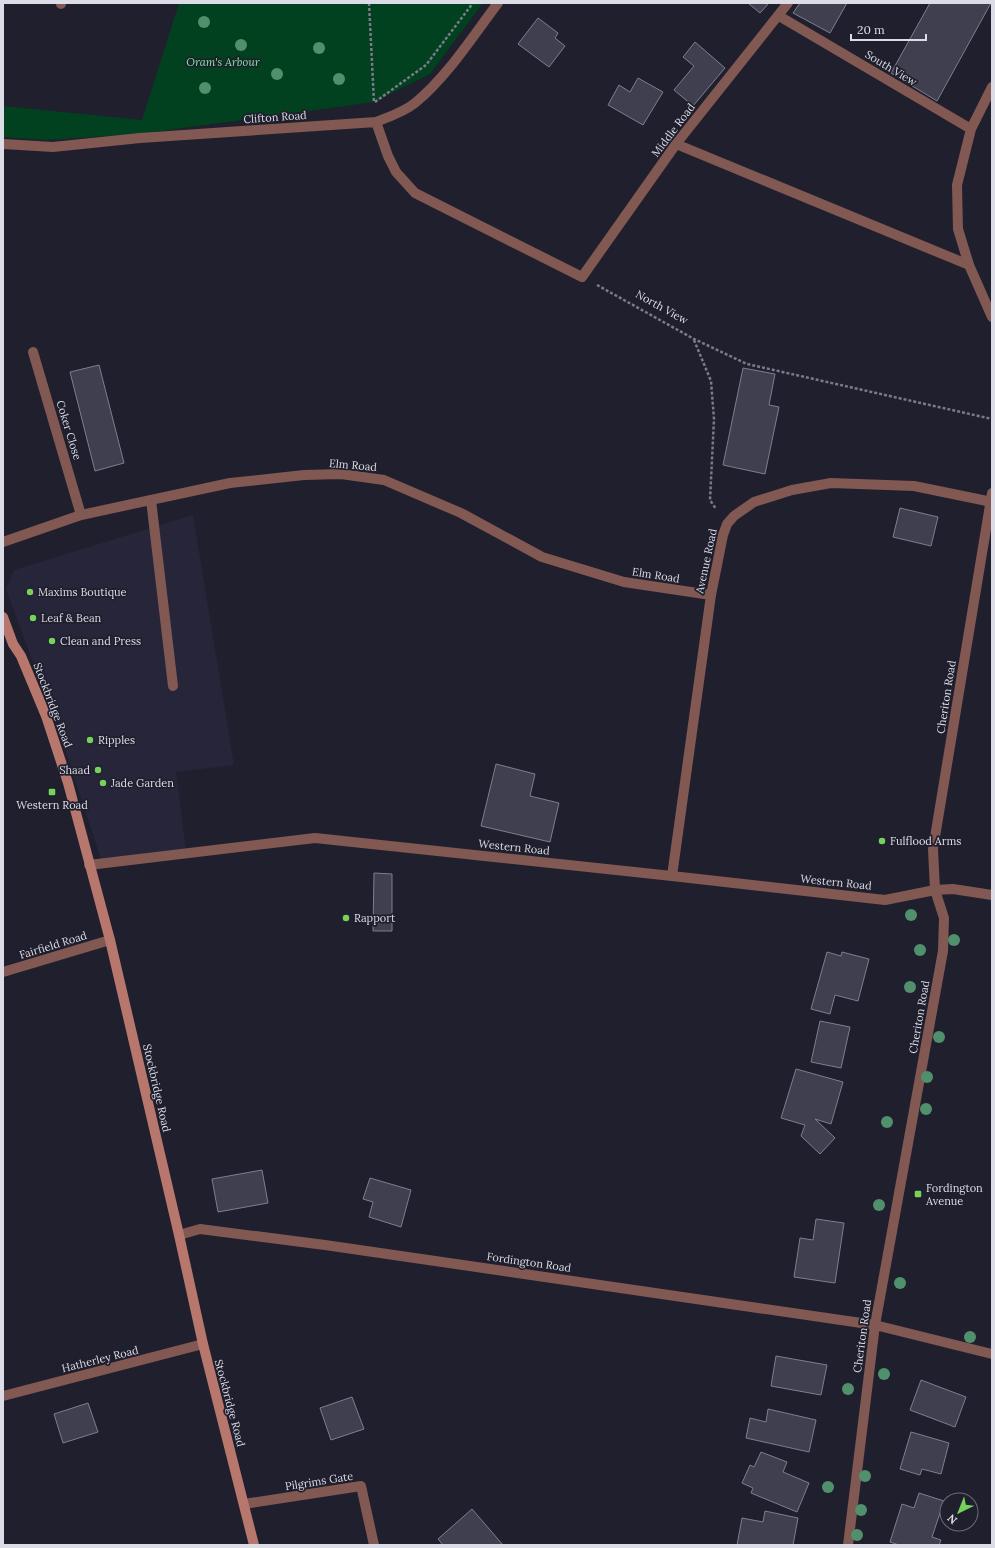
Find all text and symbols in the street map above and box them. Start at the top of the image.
scale bar [851,16,926,42]
text: 20 m [857,22,885,37]
street label: South View [863,47,920,89]
park label: Oram's Arbour [186,55,261,69]
street label: Middle Road [648,100,698,160]
street label: Clifton Road [243,108,308,126]
street label: North View [633,287,691,327]
street label: Coker Close [53,398,85,462]
street label: Elm Road [328,456,378,474]
street label: Avenue Road [692,527,720,596]
street label: Elm Road [631,564,681,586]
place label: Maxims Boutique [38,585,127,599]
marker: Maxims Boutique [25,587,35,597]
place label: Leaf & Bean [41,611,102,625]
marker: Leaf & Bean [28,613,38,623]
place label: Clean and Press [60,634,141,648]
marker: Clean and Press [47,636,57,646]
street label: Cheriton Road [933,659,959,735]
street label: Stockbridge Road [30,661,76,750]
place label: Ripples [98,733,135,747]
marker: Ripples [85,735,95,745]
place label: Shaad [59,763,90,777]
marker: Shaad [93,765,103,775]
place label: Jade Garden [110,776,174,790]
marker: Jade Garden [98,778,108,788]
marker: Western Road [47,787,57,797]
place label: Western Road [16,798,88,812]
place label: Fulflood Arms [890,834,961,848]
street label: Western Road [478,836,551,858]
marker: Fulflood Arms [877,836,887,846]
street label: Western Road [800,871,873,893]
place label: Rapport [354,911,396,925]
marker: Rapport [341,913,351,923]
street label: Fairfield Road [18,928,89,962]
street label: Cheriton Road [906,979,932,1055]
street label: Stockbridge Road [140,1043,174,1134]
place label: Fordington Avenue [925,1181,983,1208]
marker: Fordington Avenue [913,1189,923,1199]
street label: Fordington Road [486,1249,573,1275]
street label: Cheriton Road [850,1298,874,1374]
street label: Hatherley Road [60,1343,140,1375]
street label: Stockbridge Road [212,1358,249,1449]
street label: Pilgrims Gate [284,1469,354,1493]
north arrow [939,1492,979,1532]
text: N [944,1511,960,1527]

